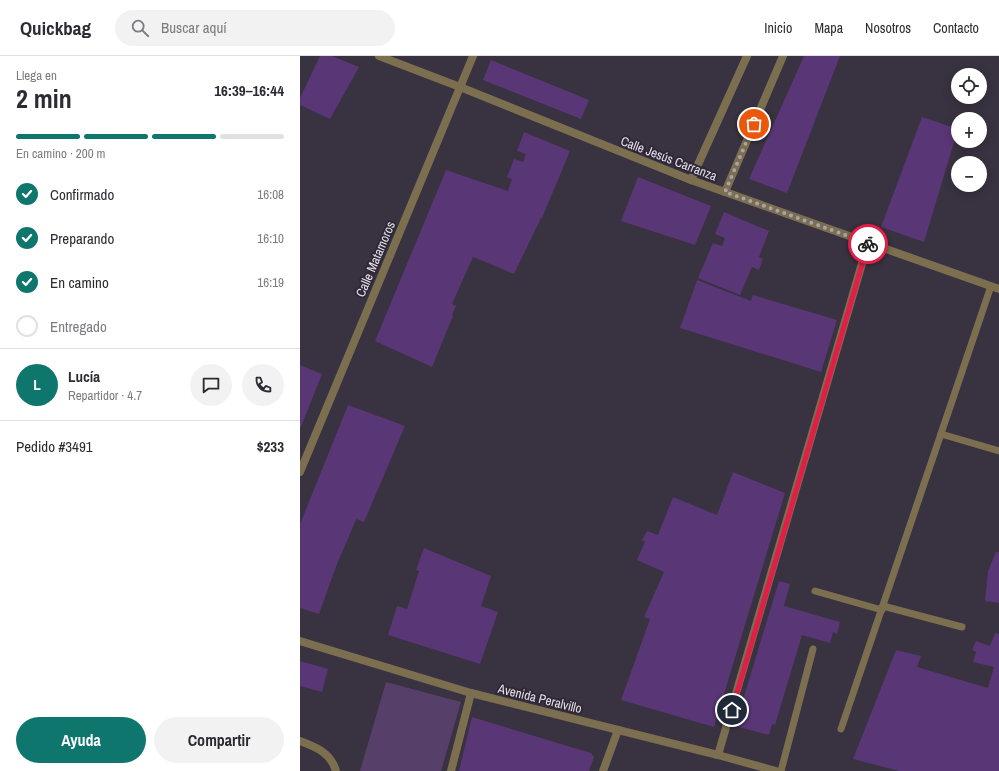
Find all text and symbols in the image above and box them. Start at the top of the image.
search box [115,10,395,46]
text: Quickbag [20,15,91,41]
icon: search [129,17,151,39]
text: Buscar aquí [161,17,227,38]
text: Inicio [764,19,792,37]
text: Mapa [814,19,843,37]
text: Nosotros [865,19,911,37]
text: Contacto [933,19,979,37]
text: Llega en [16,67,57,84]
map controls [951,68,987,192]
button: locate [951,68,987,104]
text: 16:39–16:44 [214,80,284,101]
text: 2 min [16,81,72,116]
pin [737,107,771,141]
button: + [951,112,987,148]
icon: bag [743,113,765,135]
street label: Calle Jesús Carranza [618,132,719,185]
text: En camino · 200 m [16,145,105,162]
button: − [951,156,987,192]
icon: check [16,183,38,205]
text: Confirmado [50,184,114,205]
text: 16:08 [257,186,284,203]
street label: Calle Matamoros [352,219,399,300]
courier [848,224,888,264]
icon: check [16,227,38,249]
text: Preparando [50,228,114,249]
text: 16:10 [257,230,284,247]
icon: bike [857,233,879,255]
icon: check [16,271,38,293]
text: En camino [50,272,109,293]
text: 16:19 [257,274,284,291]
text: Entregado [50,316,107,337]
button: chat [190,364,232,406]
button: phone [242,364,284,406]
text: Lucía [68,366,100,387]
text: L [33,374,41,395]
text: Repartidor · 4.7 [68,387,142,404]
text: Pedido #3491 [16,436,93,457]
text: $233 [257,436,284,457]
street label: Avenida Peralvillo [495,680,584,717]
pin [715,693,749,727]
icon: home [721,699,743,721]
button: Ayuda [16,717,146,763]
button: Compartir [154,717,284,763]

